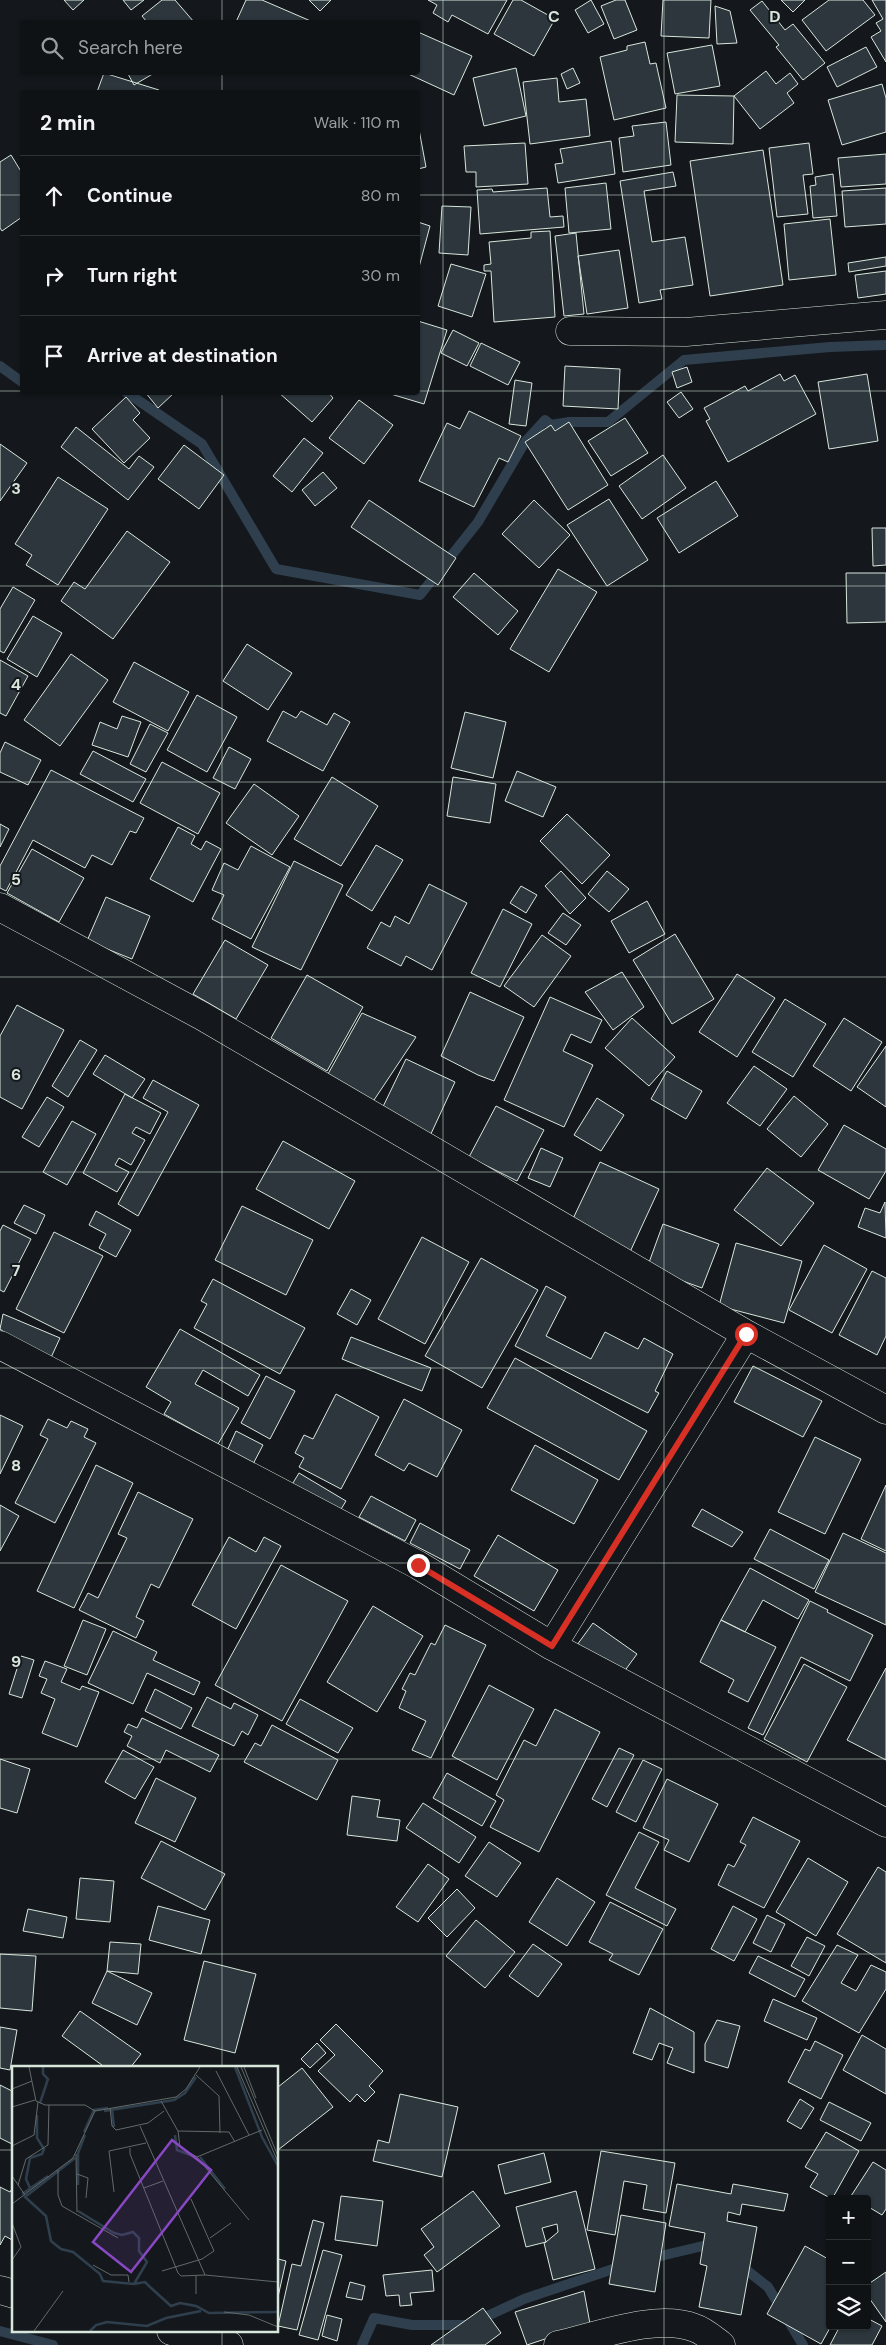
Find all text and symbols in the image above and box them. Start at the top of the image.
text: C [548,6,560,27]
text: D [769,6,781,27]
search box [20,20,420,75]
icon: search [38,34,66,62]
text: Search here [78,35,183,60]
text: 2 min [40,109,96,137]
text: Walk · 110 m [314,112,400,133]
icon: ahead [40,182,68,210]
text: Continue [87,183,173,208]
text: 80 m [361,185,400,206]
icon: right [40,262,68,290]
text: Turn right [87,263,177,288]
text: 30 m [361,265,400,286]
icon: arrive [40,342,68,370]
text: Arrive at destination [87,343,278,368]
text: 3 [11,478,21,499]
text: 4 [11,674,21,695]
text: 5 [11,869,21,890]
text: 6 [11,1064,21,1085]
text: 7 [12,1260,21,1281]
route start [735,1323,758,1346]
text: 8 [11,1455,21,1476]
route end [407,1554,430,1577]
text: 9 [11,1651,21,1672]
inset map [12,2066,279,2332]
map controls [826,2195,871,2330]
button: + [826,2195,871,2240]
button: − [826,2240,871,2285]
button: layers [826,2285,871,2330]

